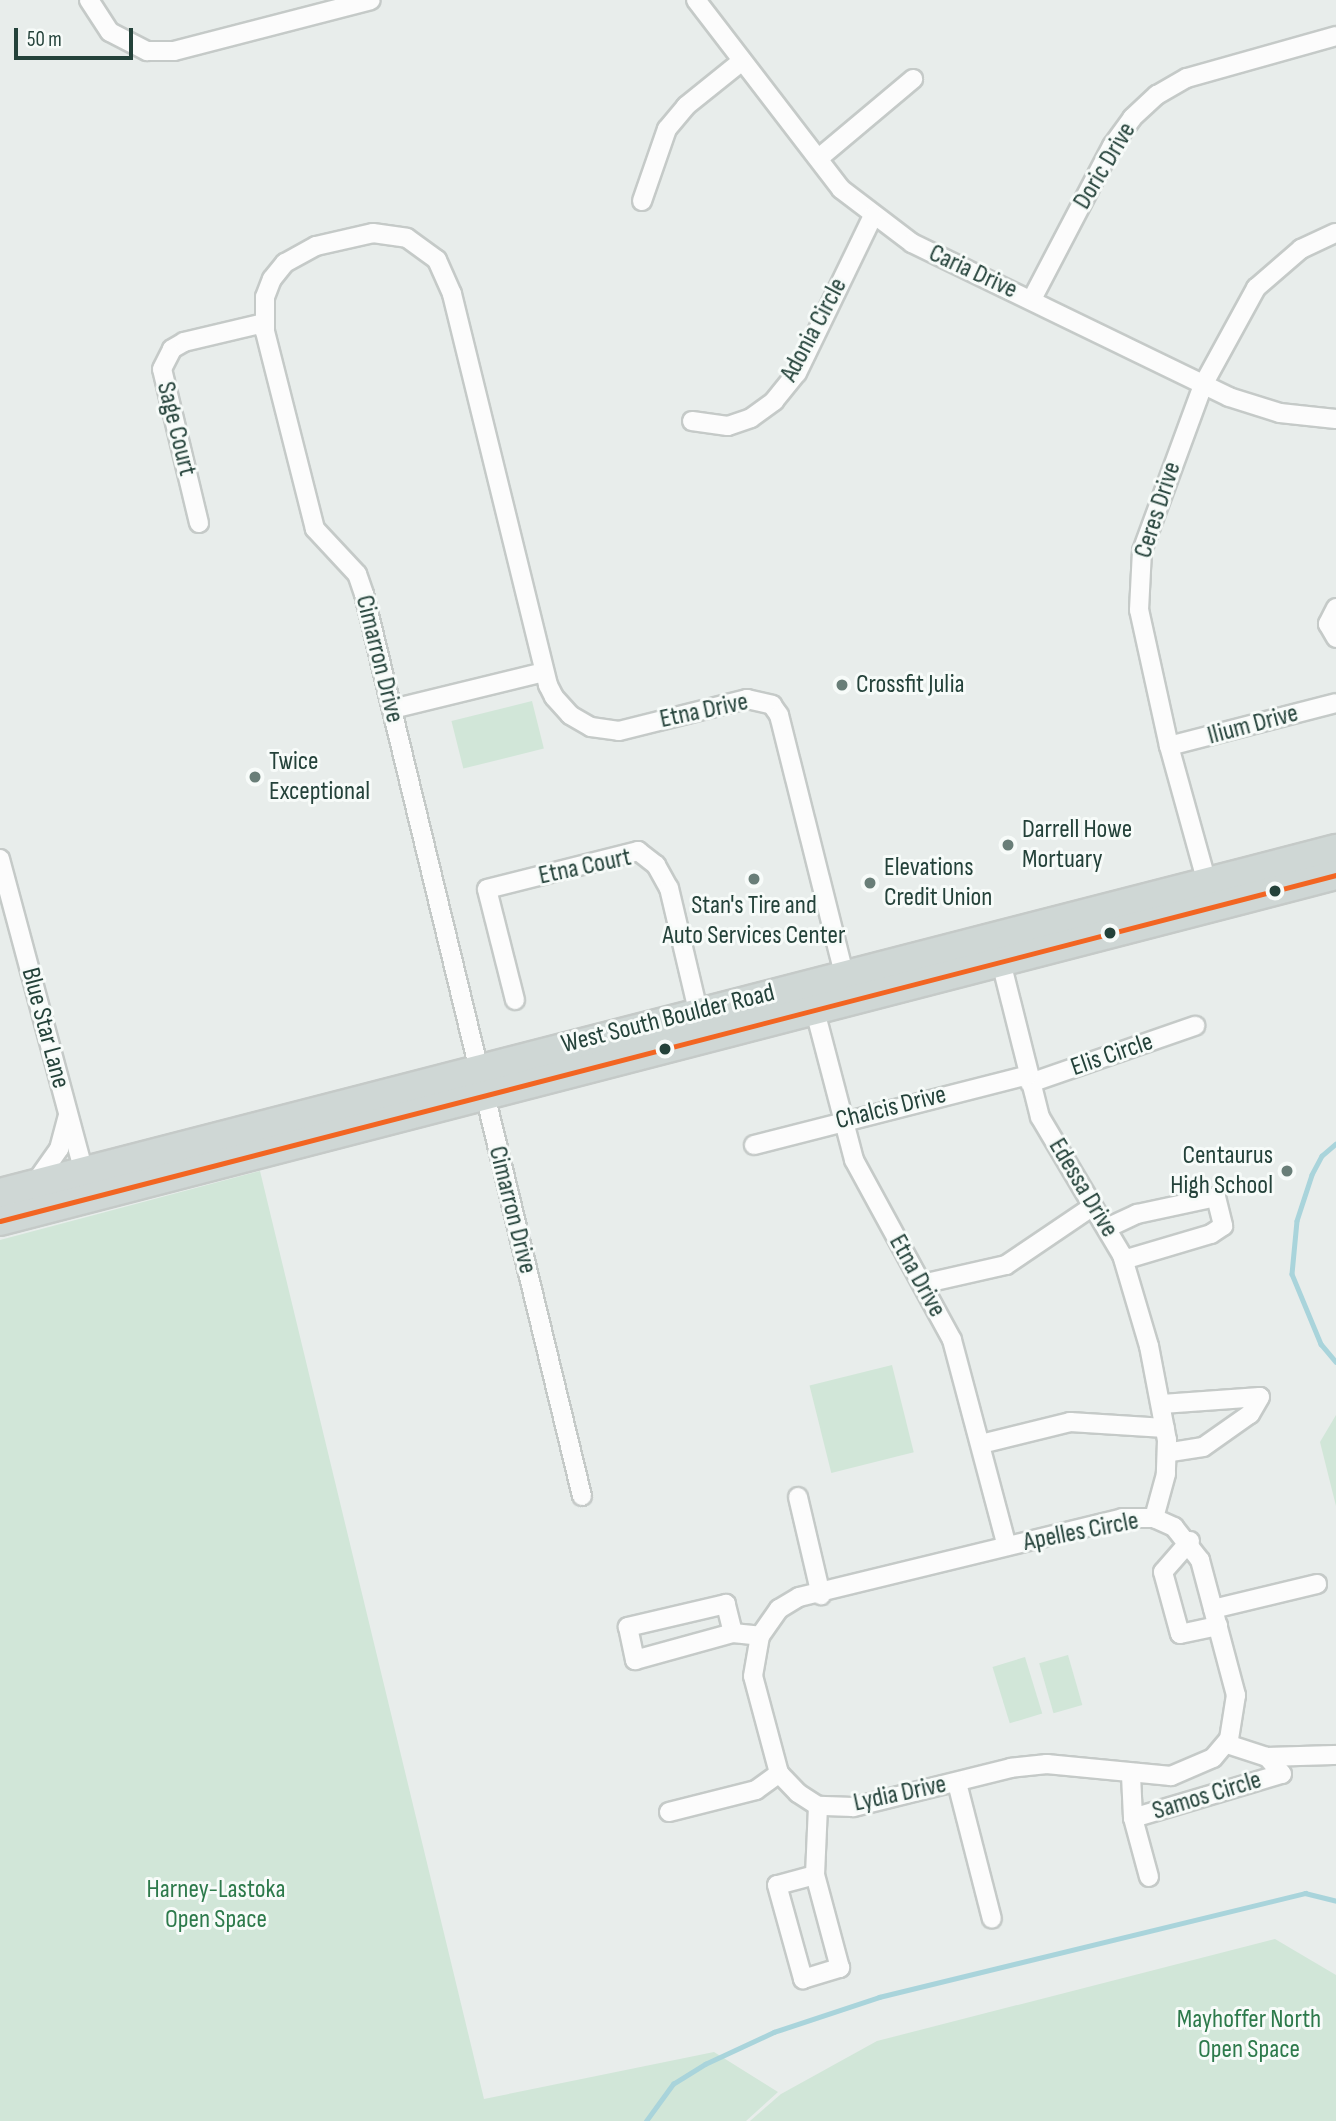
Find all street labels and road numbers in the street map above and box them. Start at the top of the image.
street label: Doric Drive [1067,117,1143,215]
street label: Caria Drive [924,238,1022,306]
street label: Adonia Circle [774,273,854,387]
street label: Sage Court [149,379,203,479]
street label: Ceres Drive [1128,458,1188,562]
street label: Cimarron Drive [348,592,410,726]
street label: Etna Drive [657,686,751,736]
street label: Ilium Drive [1204,698,1302,752]
street label: Etna Court [536,842,634,892]
street label: Blue Star Lane [14,964,76,1092]
street label: West South Boulder Road [558,977,778,1061]
street label: Elis Circle [1067,1026,1157,1084]
street label: Chalcis Drive [833,1079,949,1137]
street label: Edessa Drive [1041,1133,1125,1243]
street label: Cimarron Drive [481,1143,543,1277]
street label: Etna Drive [882,1229,952,1323]
street label: Apelles Circle [1021,1506,1141,1558]
street label: Samos Circle [1149,1765,1265,1827]
street label: Lydia Drive [851,1769,949,1819]

